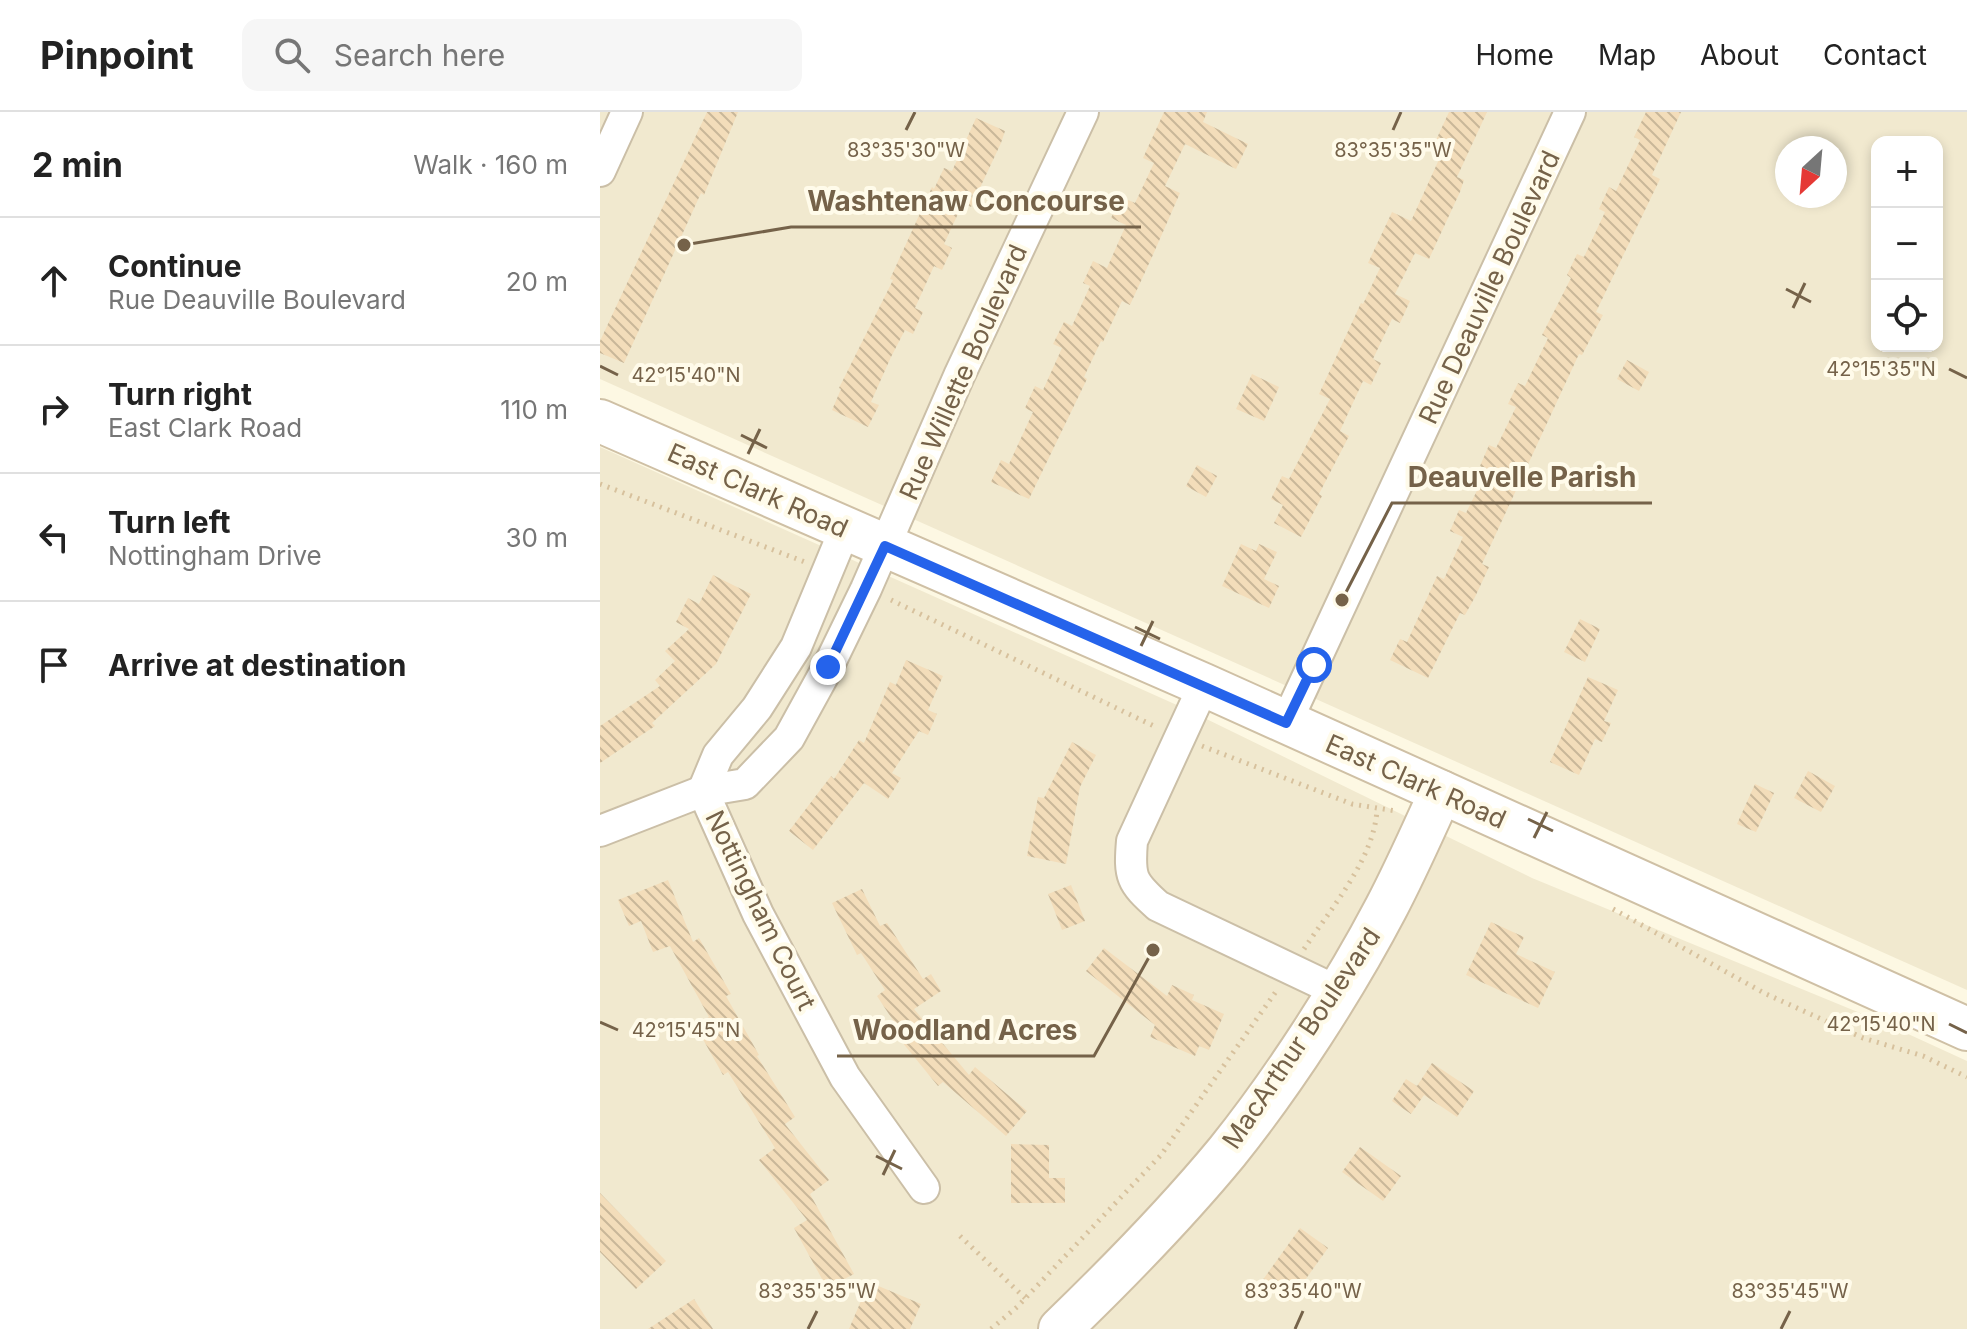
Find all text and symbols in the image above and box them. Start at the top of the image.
search box [242,19,802,91]
text: Pinpoint [40,32,194,78]
icon: search [270,33,314,77]
text: Search here [334,37,505,73]
text: Home [1475,38,1554,72]
text: Map [1598,38,1656,72]
text: About [1700,38,1779,72]
text: Contact [1823,38,1927,72]
north arrow [1775,136,1847,208]
map controls [1871,136,1943,352]
button: + [1871,136,1943,208]
text: 83°35'30"W [847,138,965,162]
text: 83°35'35"W [1334,138,1452,162]
text: 2 min [32,144,123,185]
street label: Rue Deauville Boulevard [1412,145,1566,429]
text: Walk · 160 m [413,149,568,180]
callout: Washtenaw Concourse [791,175,1141,227]
text: Washtenaw Concourse [807,184,1125,218]
button: − [1871,208,1943,280]
street label: Rue Willette Boulevard [893,240,1033,504]
text: Continue [108,248,242,284]
icon: ahead [32,259,76,303]
text: 20 m [506,266,568,297]
button: locate [1871,280,1943,352]
text: Rue Deauville Boulevard [108,284,406,315]
text: 42°15'35"N [1826,357,1936,381]
text: 42°15'40"N [631,363,741,387]
text: Turn right [108,376,252,412]
icon: right [32,387,76,431]
text: 110 m [500,394,568,425]
text: East Clark Road [108,412,302,443]
street label: East Clark Road [663,436,853,544]
callout: Deauvelle Parish [1392,451,1652,503]
text: Deauvelle Parish [1408,460,1636,494]
text: Turn left [108,504,230,540]
icon: left [32,515,76,559]
text: 30 m [505,522,568,553]
text: Nottingham Drive [108,540,322,571]
icon: arrive [32,643,76,687]
text: Arrive at destination [108,647,406,683]
route start [1296,647,1332,683]
route end [810,649,846,685]
street label: East Clark Road [1321,727,1511,835]
street label: Nottingham Court [699,805,823,1015]
street label: MacArthur Boulevard [1215,922,1387,1154]
callout: Woodland Acres [837,1004,1094,1056]
text: 42°15'40"N [1826,1012,1936,1036]
text: Woodland Acres [852,1013,1078,1047]
text: 42°15'45"N [632,1018,740,1042]
text: 83°35'35"W [758,1279,876,1303]
text: 83°35'40"W [1244,1279,1362,1303]
text: 83°35'45"W [1732,1279,1849,1303]

